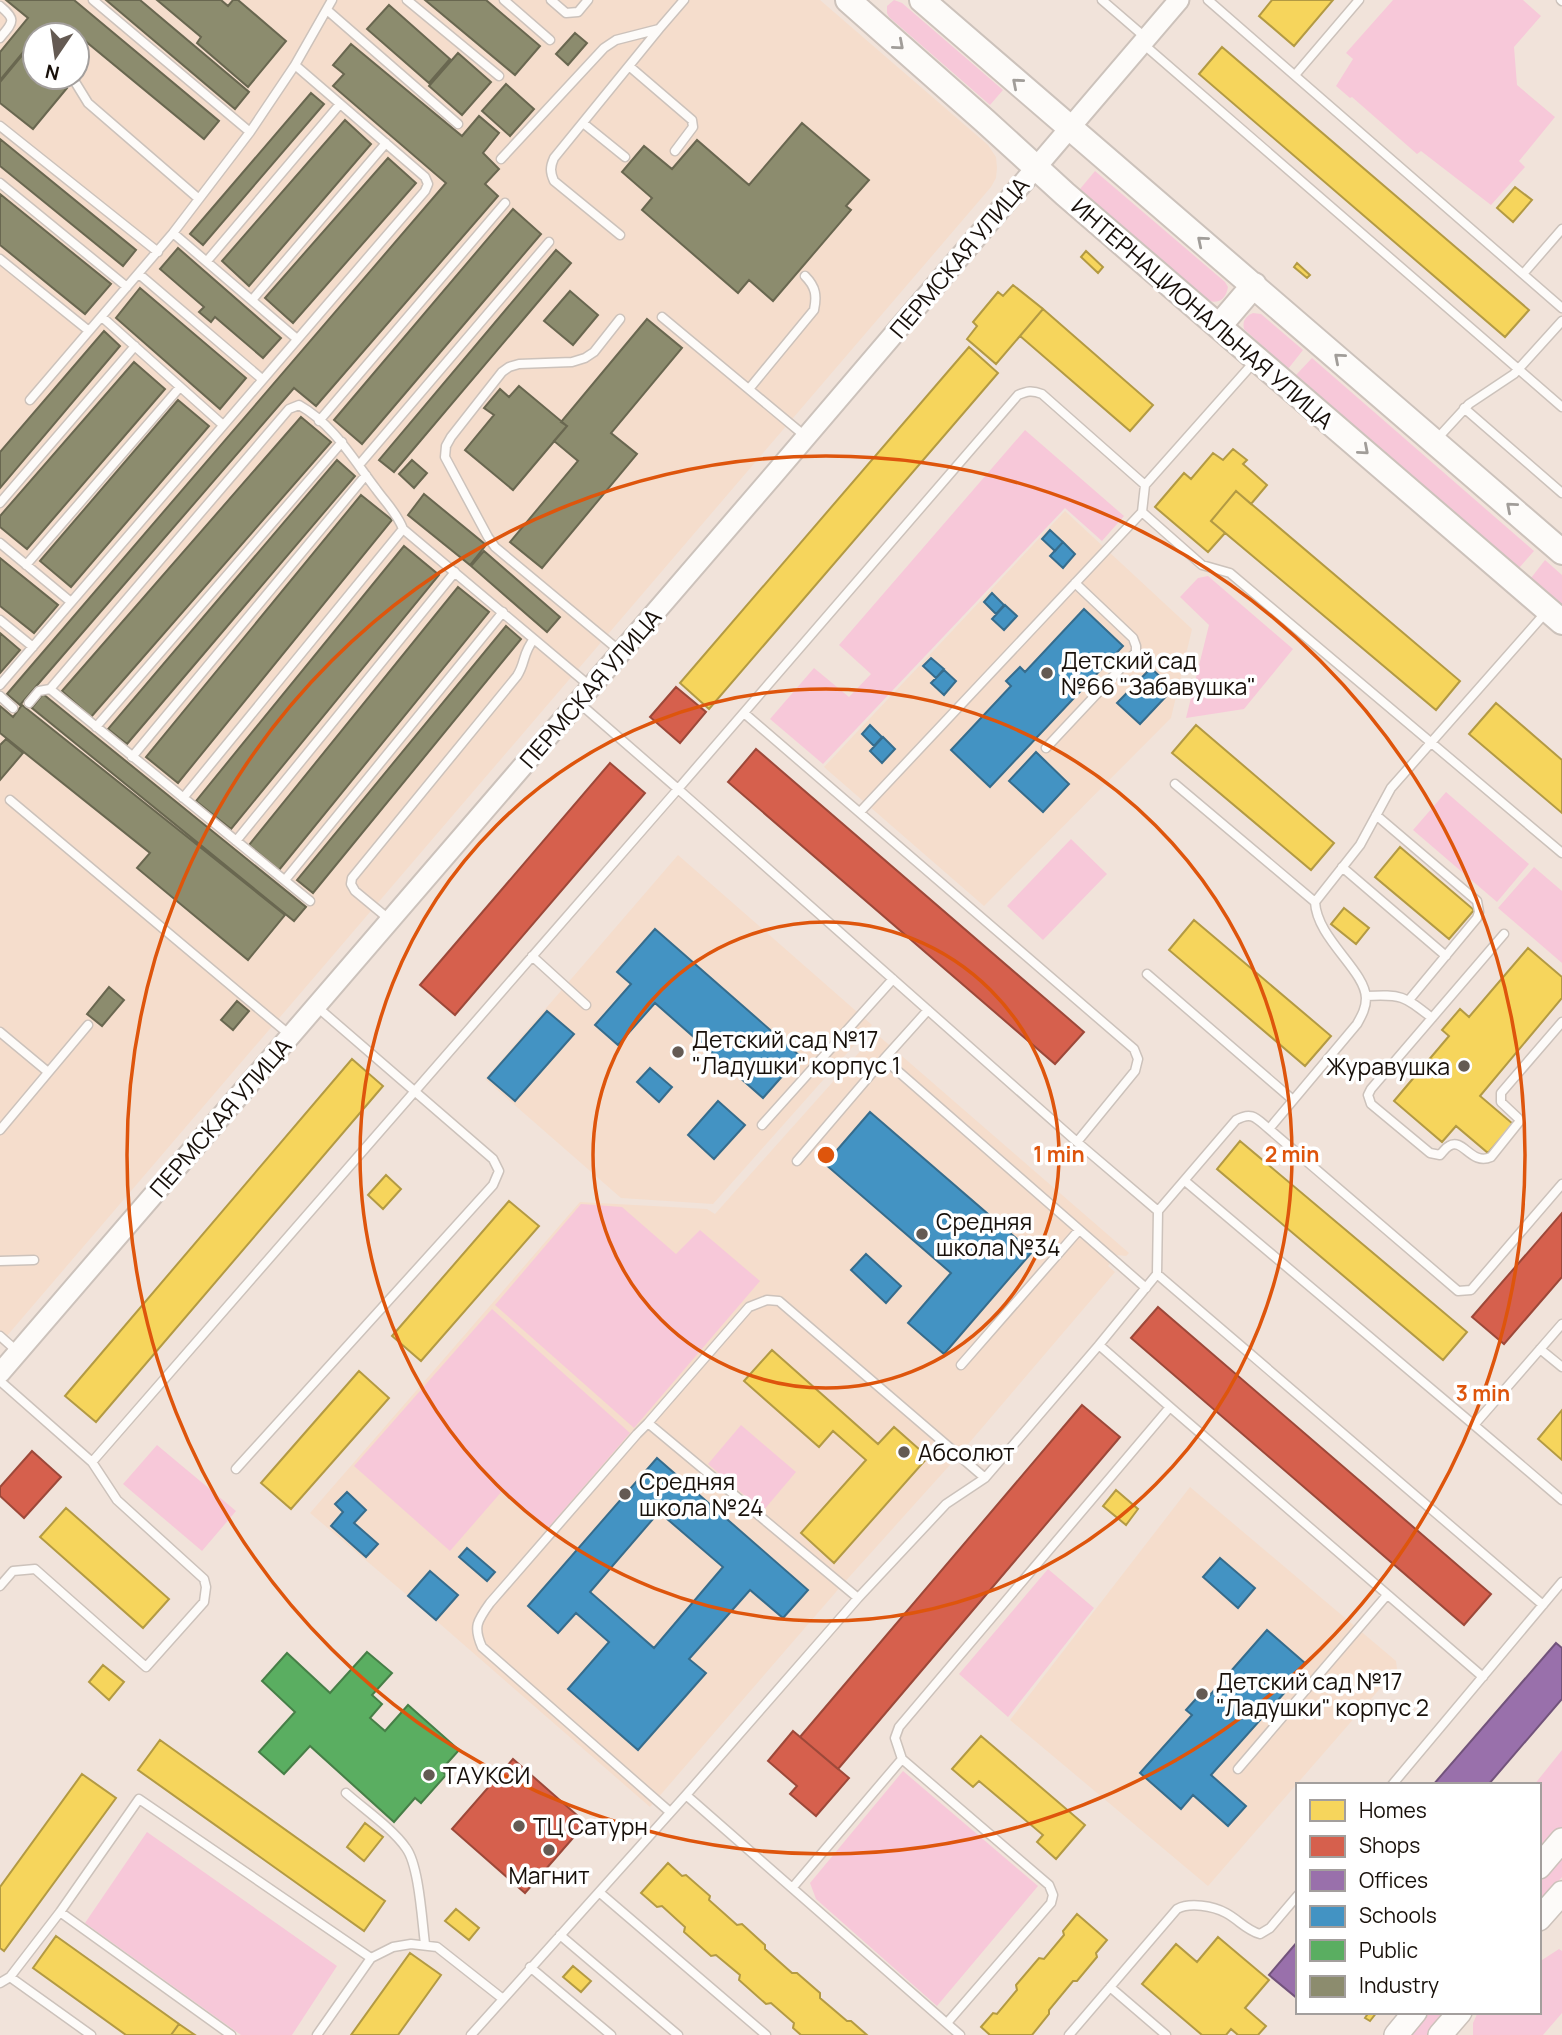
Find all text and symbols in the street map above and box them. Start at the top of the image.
north arrow [21,21,91,91]
one-way arrow [891,37,904,49]
text: N [43,58,62,87]
one-way arrow [1013,79,1026,91]
street label: ПЕРМСКАЯ УЛИЦА [882,169,1036,345]
street label: ИНТЕРНАЦИОНАЛЬНАЯ УЛИЦА [1065,190,1341,436]
one-way arrow [1198,237,1211,249]
one-way arrow [1334,354,1347,366]
one-way arrow [1356,442,1369,454]
one-way arrow [1506,503,1519,516]
street label: ПЕРМСКАЯ УЛИЦА [512,601,668,775]
place label: Детский сад №66 "Забавушка" [1061,644,1256,702]
marker: Детский сад №66 "Забавушка" [1039,665,1055,681]
place label: Детский сад №17 "Ладушки" корпус 1 [692,1023,901,1081]
street label: ПЕРМСКАЯ УЛИЦА [142,1030,298,1204]
marker: Детский сад №17 "Ладушки" корпус 1 [670,1044,686,1060]
place label: Журавушка [1326,1050,1450,1082]
marker: Журавушка [1456,1058,1472,1074]
text: 1 min [1033,1140,1085,1168]
text: 2 min [1265,1140,1319,1168]
centre of rings [814,1143,838,1167]
place label: Средняя школа №34 [936,1205,1061,1263]
marker: Средняя школа №34 [914,1226,930,1242]
text: 3 min [1456,1379,1510,1407]
place label: Абсолют [918,1436,1015,1468]
marker: Абсолют [896,1444,912,1460]
place label: Средняя школа №24 [639,1465,764,1523]
marker: Средняя школа №24 [617,1486,633,1502]
place label: Детский сад №17 "Ладушки" корпус 2 [1216,1665,1429,1723]
marker: Детский сад №17 "Ладушки" корпус 2 [1194,1686,1210,1702]
place label: ТАУКСИ [443,1759,530,1791]
marker: ТАУКСИ [421,1767,437,1783]
legend [1296,1783,1541,2014]
text: Homes [1359,1796,1427,1824]
place label: ТЦ Сатурн [533,1810,648,1842]
marker: ТЦ Сатурн [511,1818,527,1834]
text: Shops [1359,1831,1420,1859]
marker: Магнит [541,1842,557,1858]
place label: Магнит [508,1859,590,1891]
text: Offices [1359,1866,1428,1894]
text: Schools [1359,1901,1437,1929]
text: Public [1359,1936,1418,1964]
text: Industry [1359,1971,1439,1999]

